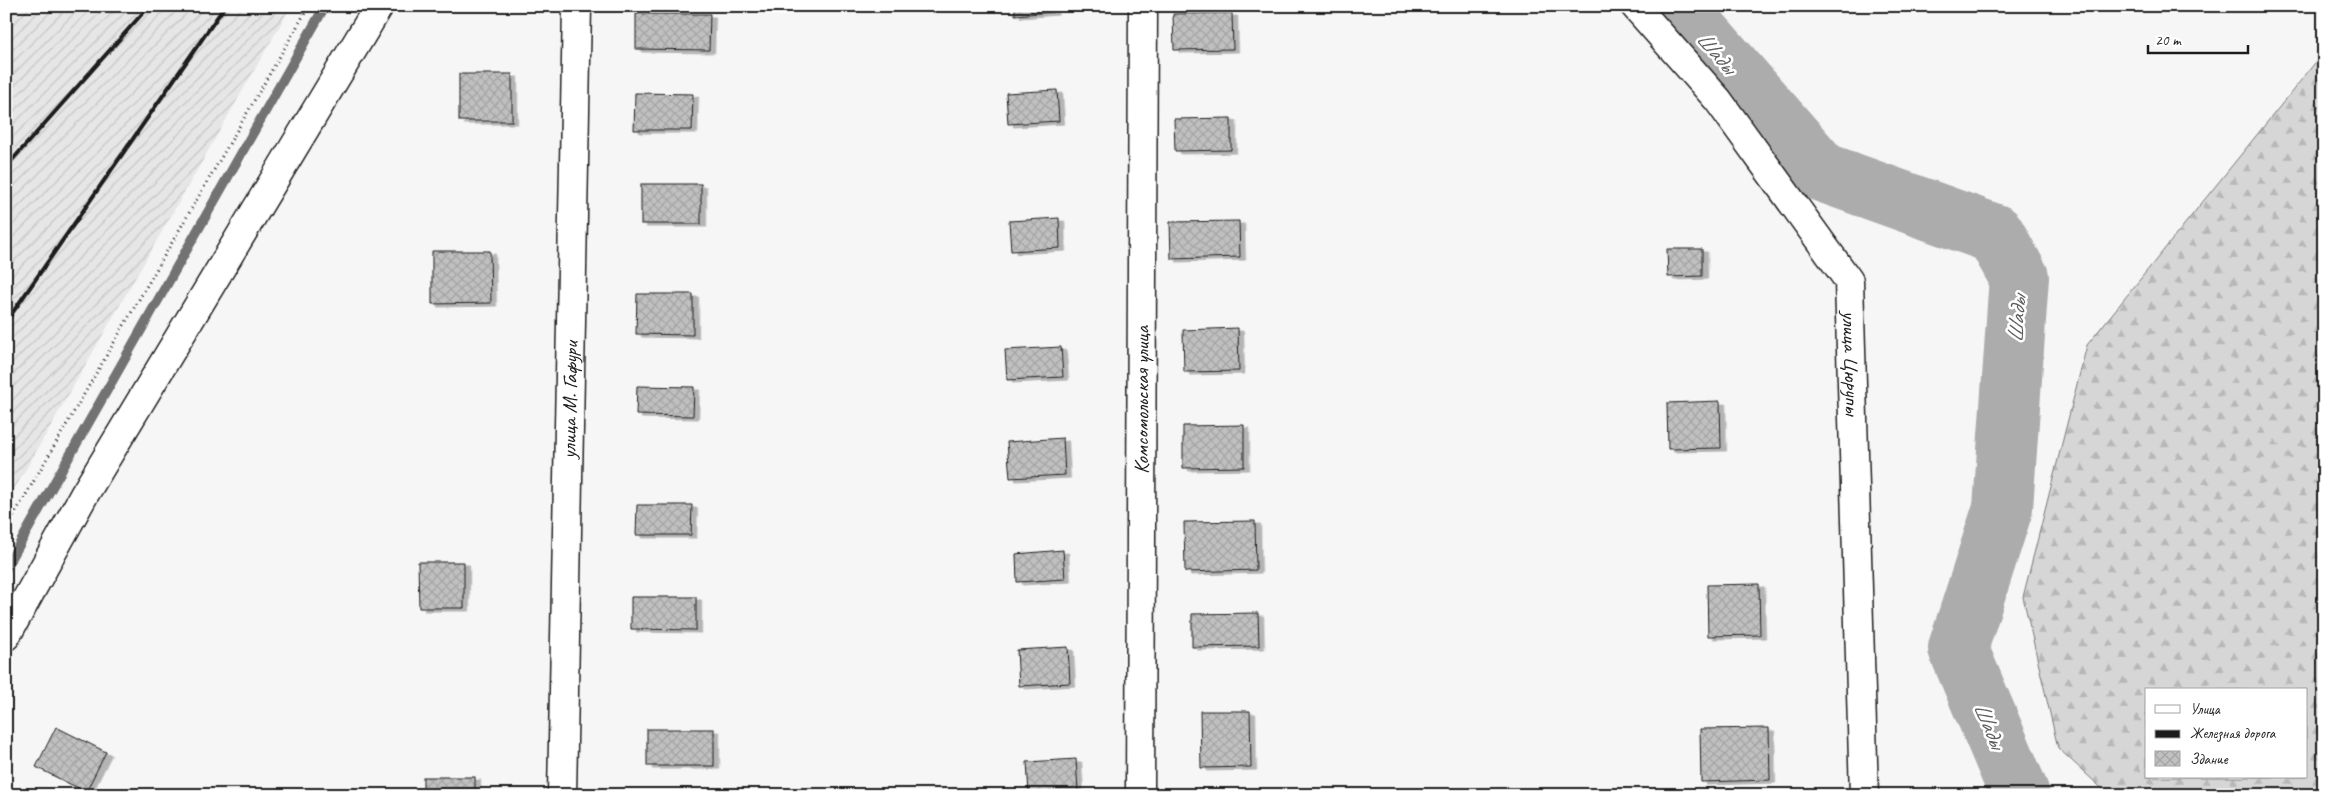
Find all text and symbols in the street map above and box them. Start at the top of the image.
scale bar [2148,22,2248,54]
water label: Шады [1690,26,1744,82]
text: 20 m [2155,31,2182,50]
water label: Шады [2001,291,2033,343]
street label: улица Цюрупы [1837,308,1866,418]
street label: Комсомольская улица [1128,324,1155,474]
street label: улица М. Гафури [555,339,584,461]
legend [2145,688,2308,778]
water label: Шады [1967,698,2012,755]
text: Улица [2190,700,2221,719]
text: Железная дорога [2190,724,2277,743]
text: Здание [2190,750,2229,769]

